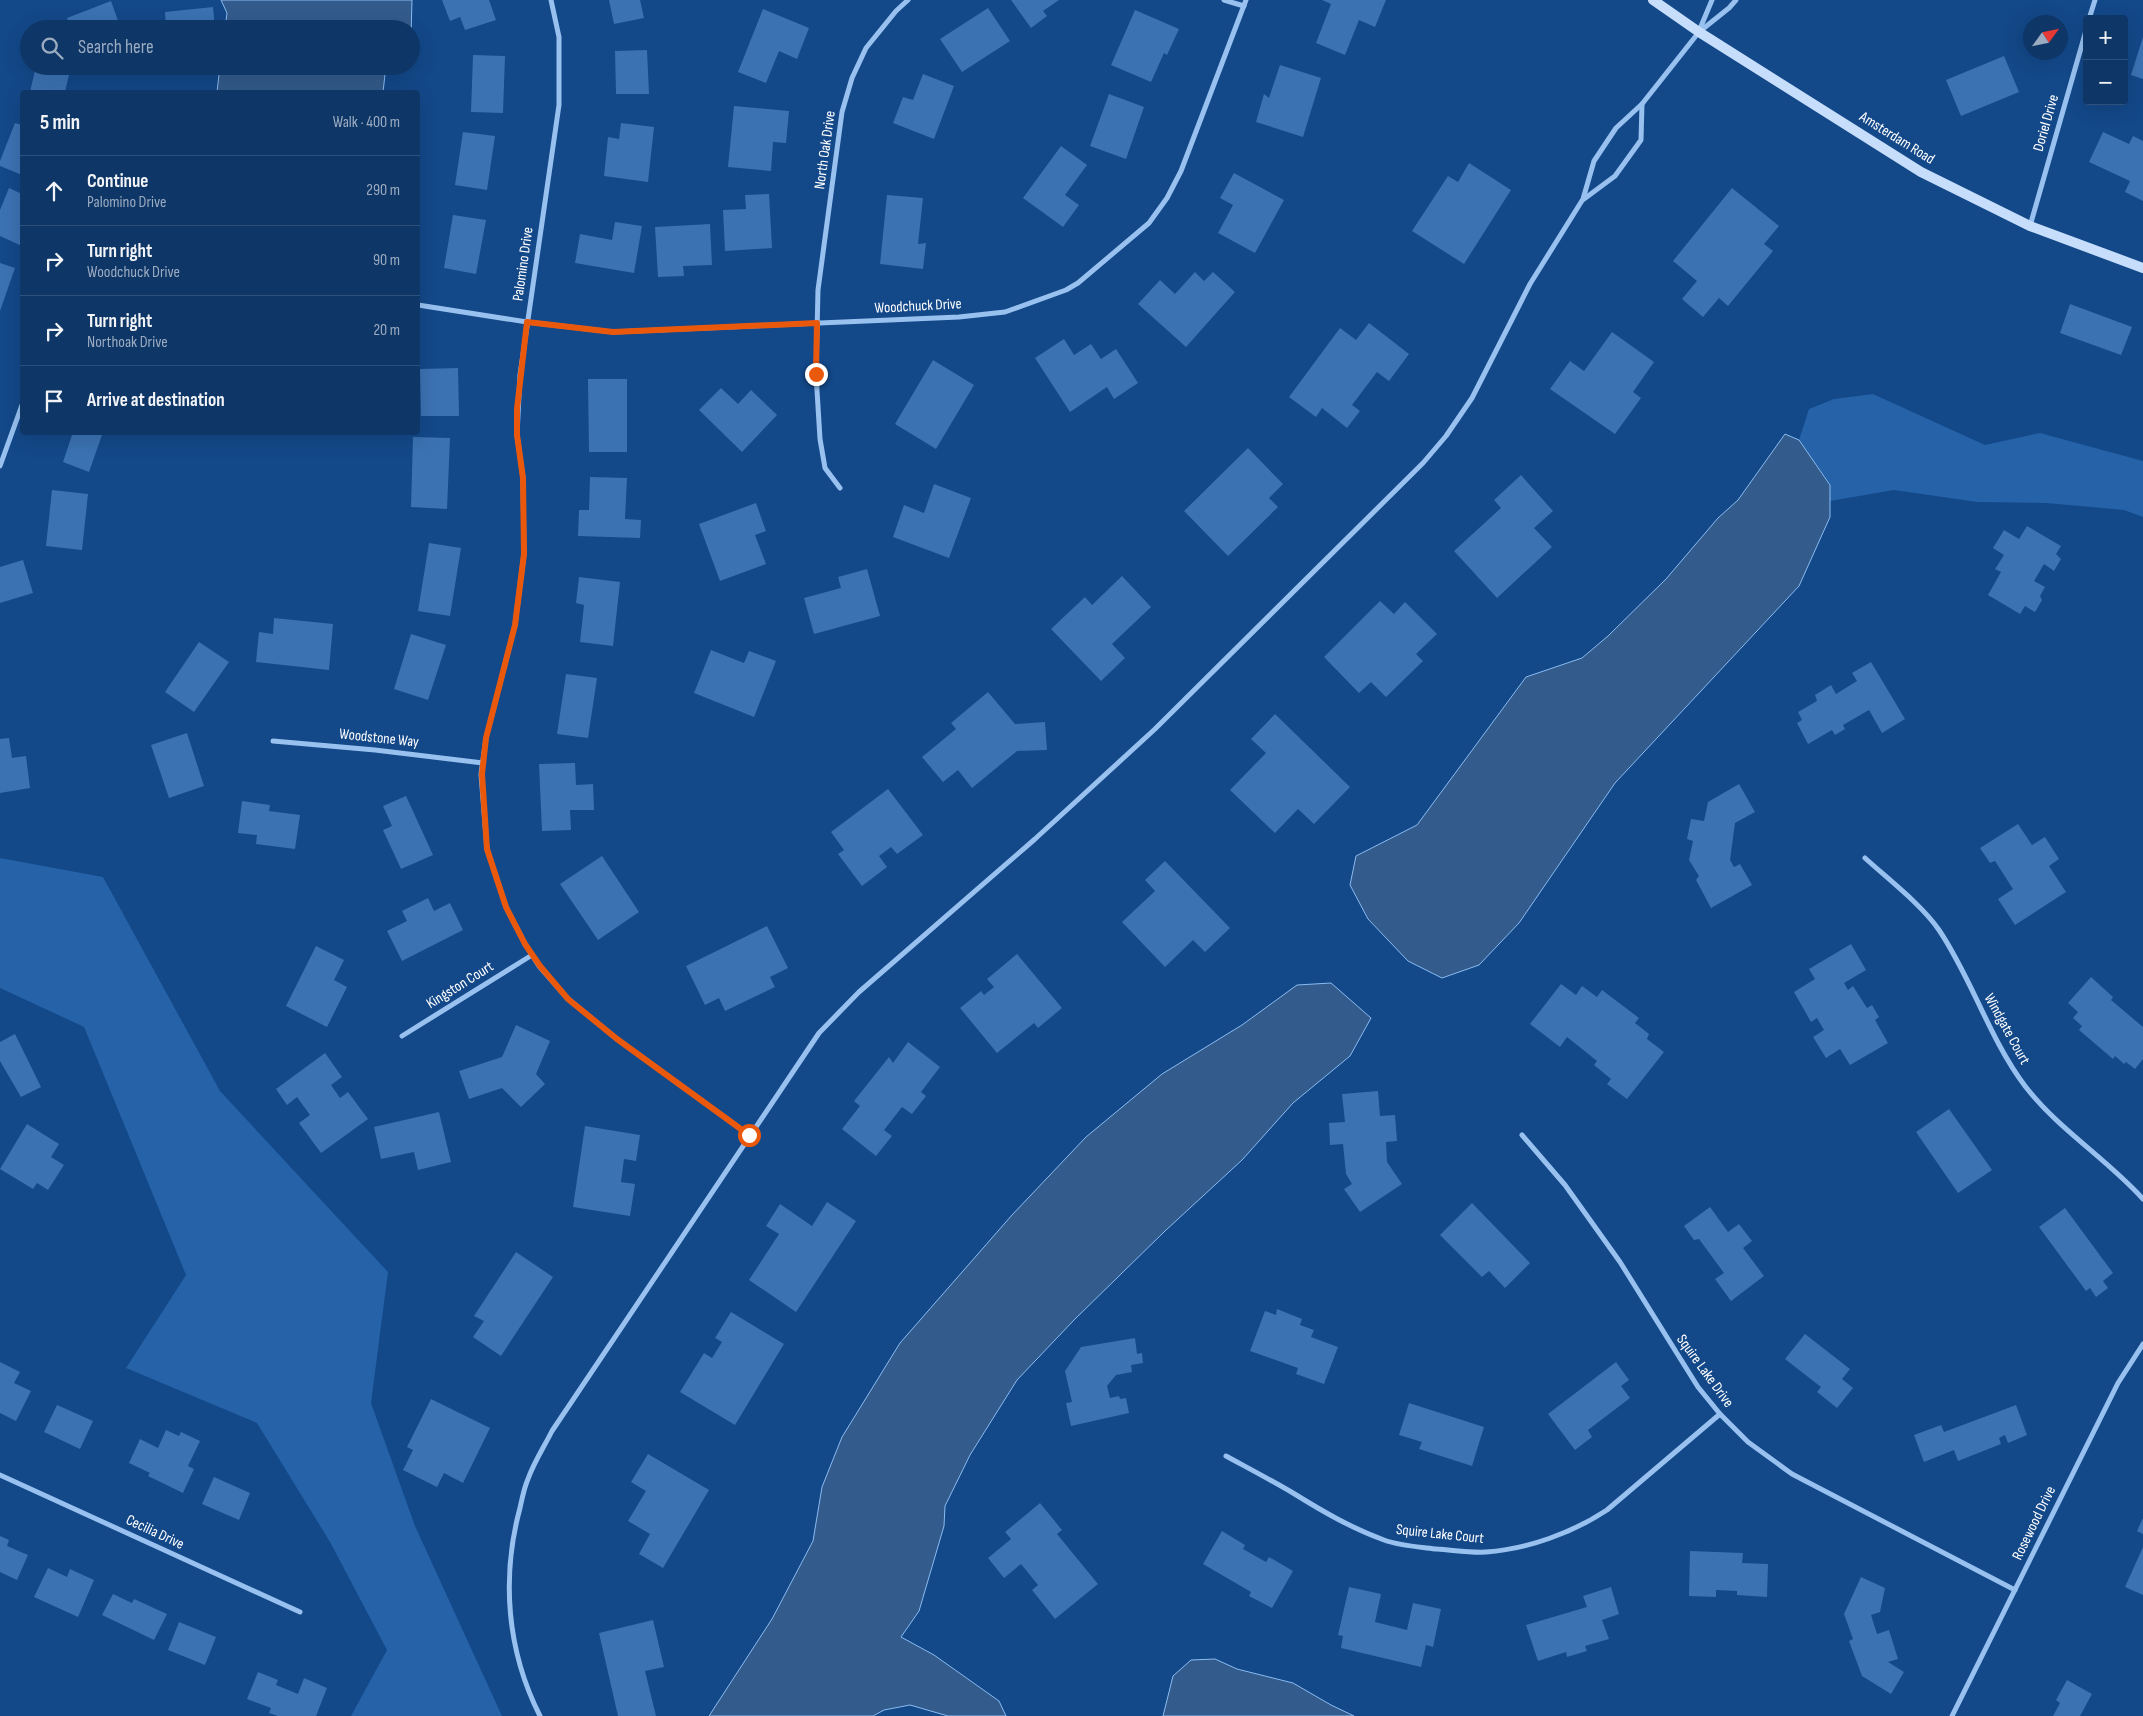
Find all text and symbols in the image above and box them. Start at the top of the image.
north arrow [2023,15,2068,60]
map controls [2083,15,2128,105]
button: + [2083,15,2128,60]
search box [20,20,420,75]
icon: search [38,34,66,62]
text: Search here [78,36,154,59]
button: − [2083,60,2128,105]
street label: Doriel Drive [2029,92,2063,154]
street label: Amsterdam Road [1855,107,1938,169]
text: 5 min [40,110,80,135]
street label: North Oak Drive [810,110,840,190]
text: Walk · 400 m [333,113,400,132]
text: Continue [87,170,148,193]
icon: ahead [40,177,68,205]
text: 290 m [366,181,400,200]
text: Palomino Drive [87,193,167,212]
street label: Palomino Drive [508,226,538,302]
text: Turn right [87,240,152,263]
icon: right [40,247,68,275]
text: 90 m [373,251,400,270]
text: Woodchuck Drive [87,263,180,282]
street label: Woodchuck Drive [874,294,962,318]
text: Turn right [87,310,152,333]
icon: right [40,317,68,345]
text: 20 m [373,321,400,340]
text: Northoak Drive [87,333,168,352]
route end [805,363,828,386]
icon: arrive [40,387,68,415]
text: Arrive at destination [87,389,225,412]
street label: Woodstone Way [338,724,420,752]
street label: Kingston Court [423,957,497,1013]
street label: Windgate Court [1980,990,2035,1068]
route start [738,1124,761,1147]
street label: Squire Lake Drive [1672,1331,1738,1411]
street label: Rosewood Drive [2008,1483,2060,1563]
street label: Cecilia Drive [123,1510,187,1554]
street label: Squire Lake Court [1395,1520,1485,1548]

